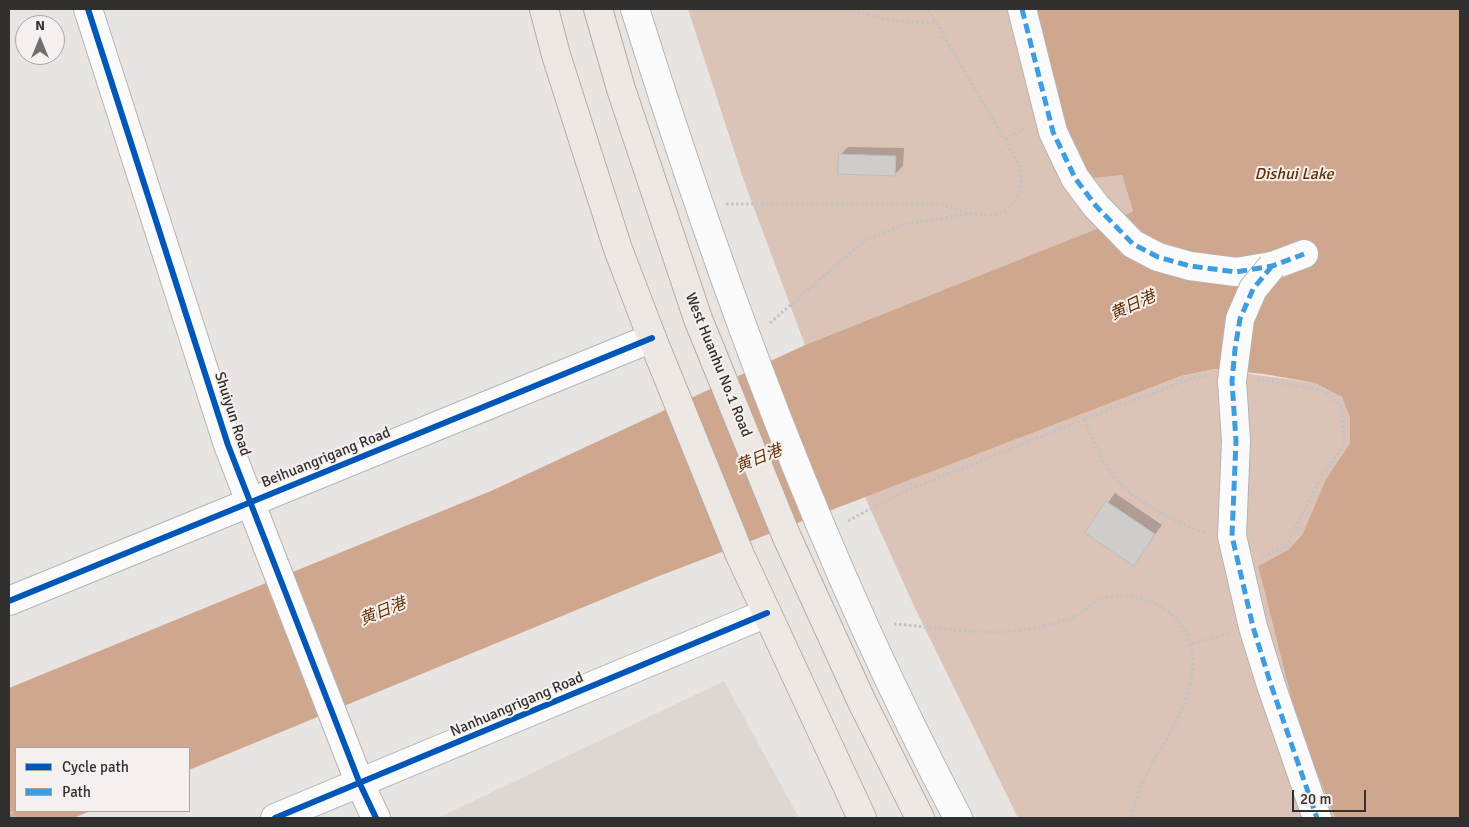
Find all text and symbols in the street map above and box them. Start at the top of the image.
north arrow [15,15,65,65]
text: N [35,17,45,34]
water label: Dishui Lake [1255,165,1333,185]
water label: 黄日港 [1107,287,1159,325]
street label: West Huanhu No.1 Road [681,290,755,440]
street label: Shuiyun Road [210,370,254,458]
street label: Beihuangrigang Road [259,424,393,492]
water label: 黄日港 [733,441,785,477]
water label: 黄日港 [357,594,409,630]
street label: Nanhuangrigang Road [448,669,586,741]
legend [15,747,190,812]
text: Cycle path [62,758,129,776]
scale bar [1294,780,1368,812]
text: Path [62,783,91,801]
text: 20 m [1300,790,1331,808]

